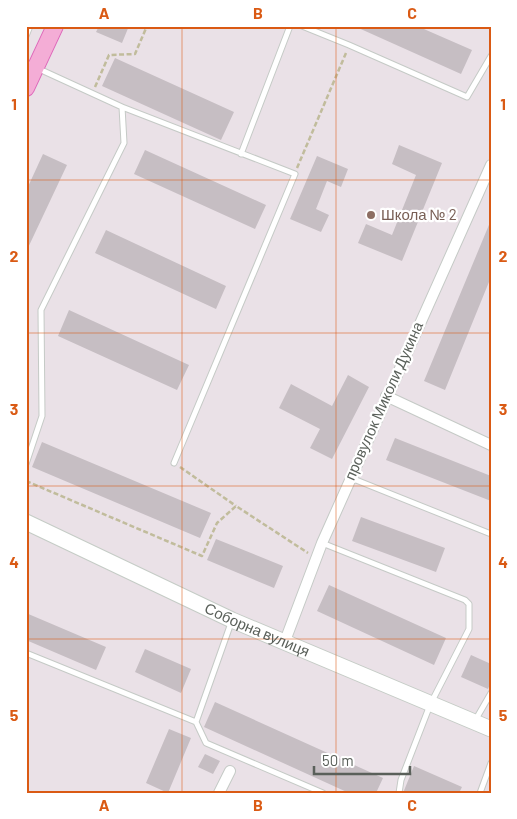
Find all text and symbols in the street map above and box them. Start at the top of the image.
text: A [99,3,110,22]
text: B [253,3,263,22]
text: C [407,3,417,22]
text: 1 [11,94,17,113]
text: 1 [500,94,506,113]
place label: Школа № 2 [381,205,457,223]
marker: Школа № 2 [365,209,377,221]
text: 2 [10,246,19,265]
text: 2 [499,246,508,265]
street label: провулок Миколи Дукина [340,318,427,483]
text: 3 [10,399,18,418]
text: 3 [499,399,507,418]
text: 4 [9,552,19,571]
text: 4 [498,552,508,571]
street label: Соборна вулиця [202,598,313,660]
text: 5 [10,705,19,724]
text: 5 [499,705,508,724]
scale bar [314,744,411,776]
text: 50 m [322,751,354,769]
text: A [99,795,110,814]
text: B [253,795,263,814]
text: C [407,795,417,814]

